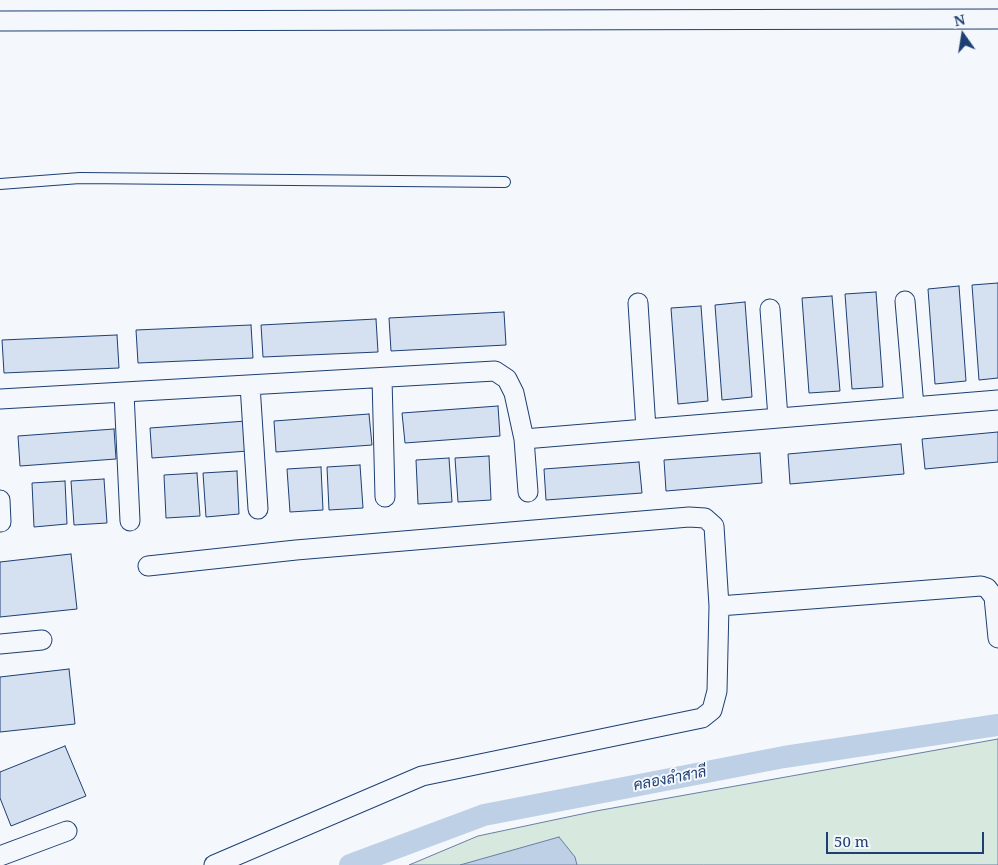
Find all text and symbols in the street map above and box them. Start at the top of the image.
text: N [952,9,967,30]
north arrow [938,10,988,60]
water label: คลองลำสาลี [632,763,708,795]
scale bar [828,822,986,854]
text: 50 m [834,831,869,851]

